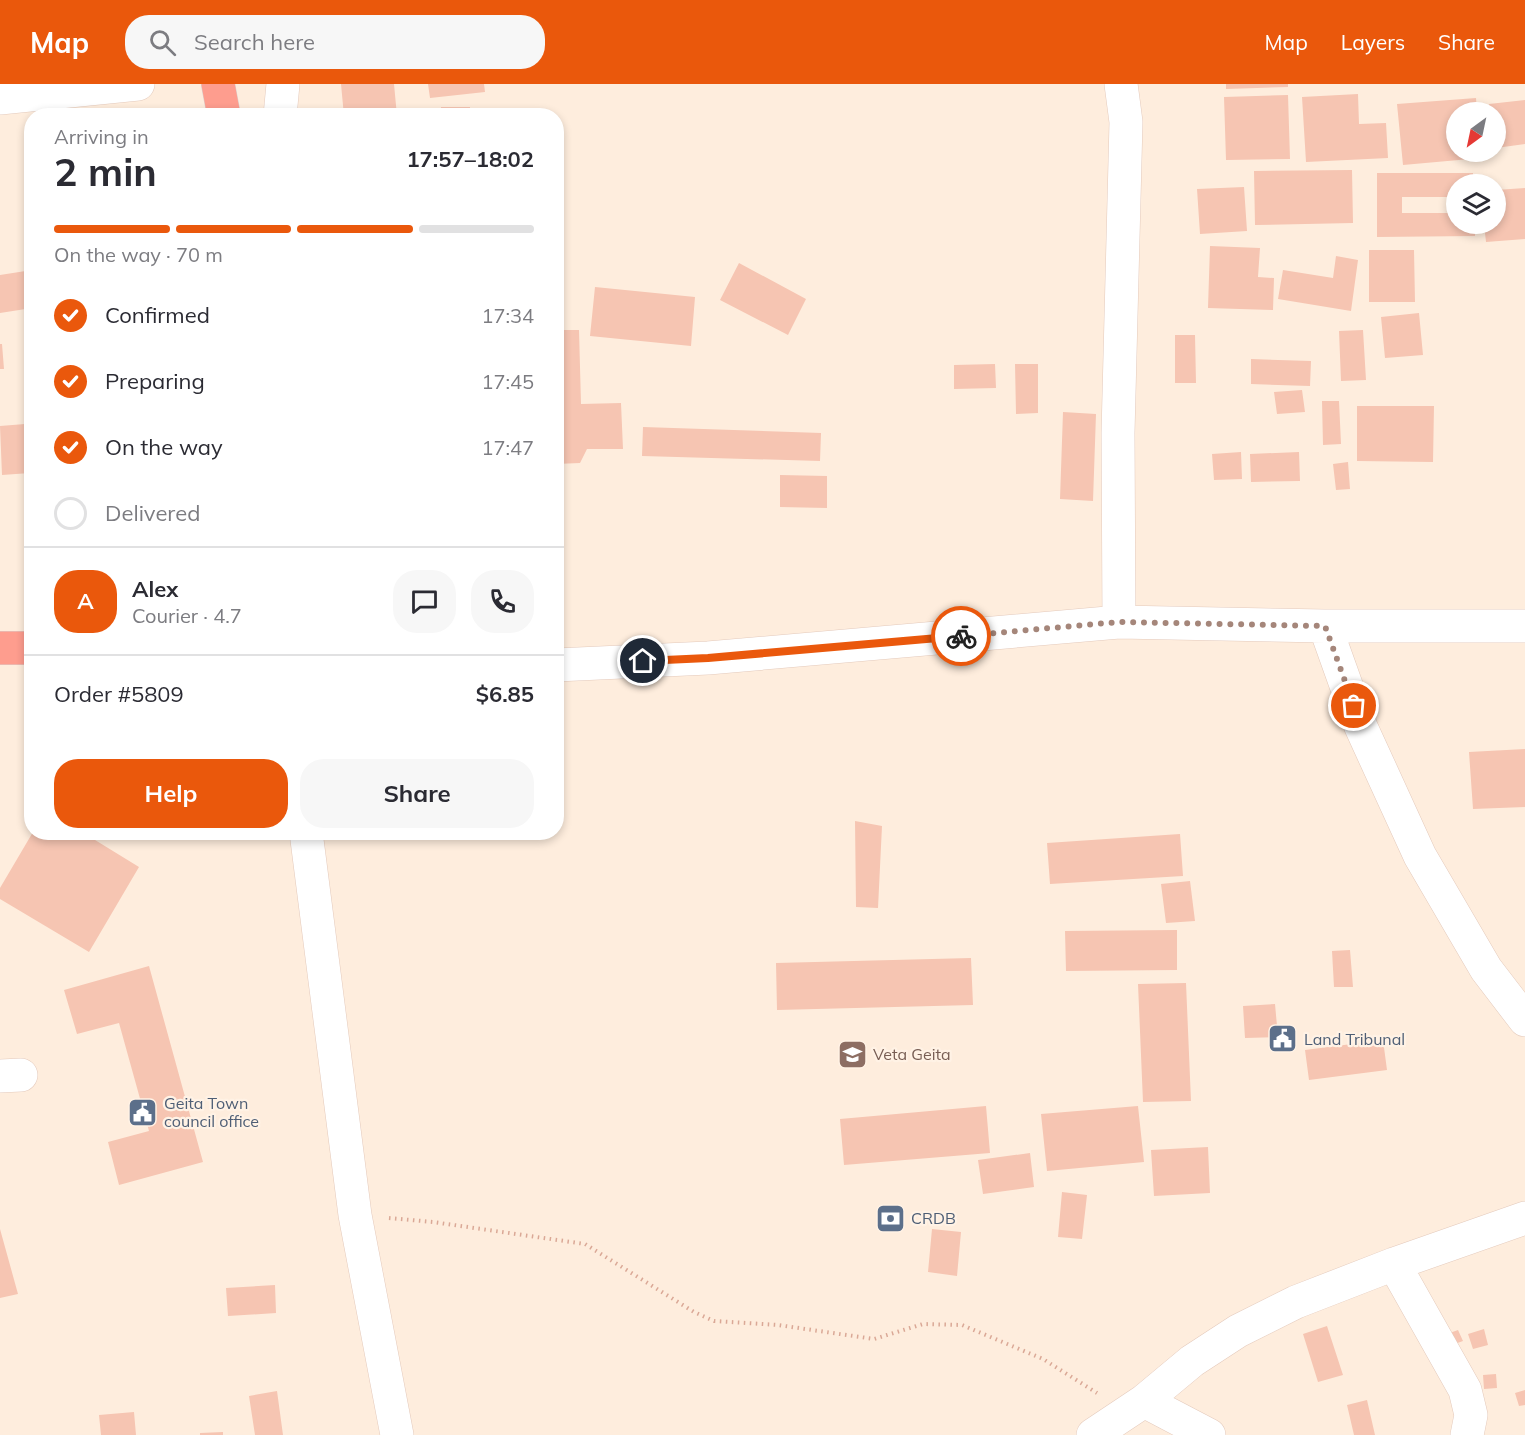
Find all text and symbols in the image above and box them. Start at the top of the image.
search box [125,15,545,69]
text: Map [30,25,89,60]
icon: search [146,26,179,59]
text: Search here [194,28,315,56]
text: Map [1265,29,1308,55]
text: Layers [1341,29,1405,55]
text: Share [1438,29,1495,55]
north arrow [1446,102,1506,162]
map controls [1446,102,1506,234]
text: Arriving in [54,124,149,149]
text: 17:57–18:02 [406,145,534,173]
text: 2 min [54,147,157,196]
button: layers [1446,174,1506,234]
text: On the way · 70 m [54,242,223,267]
icon: check [54,299,87,332]
text: Confirmed [105,301,210,329]
text: 17:34 [481,303,534,328]
icon: check [54,365,87,398]
text: Preparing [105,367,205,395]
text: 17:45 [481,369,534,394]
icon: check [54,431,87,464]
text: On the way [105,433,223,461]
text: 17:47 [481,435,534,460]
text: Delivered [105,499,200,527]
button: chat [393,570,456,633]
button: phone [471,570,534,633]
text: Alex [132,575,178,603]
text: A [77,587,94,615]
text: Courier · 4.7 [132,603,242,628]
courier [931,606,991,666]
icon: bike [945,620,978,653]
pin [617,635,668,686]
icon: home [626,644,659,677]
text: Order #5809 [54,680,184,708]
text: $6.85 [476,680,534,708]
pin [1328,680,1379,731]
icon: bag [1337,689,1370,722]
button: Help [54,759,288,828]
button: Share [300,759,534,828]
public building icon: Land Tribunal [1267,1023,1299,1055]
place label: Land Tribunal [1304,1029,1405,1049]
school or university icon: Veta Geita [836,1038,868,1070]
place label: Veta Geita [873,1044,951,1064]
place label: Geita Town council office [164,1093,259,1131]
public building icon: Geita Town council office [127,1096,159,1128]
bank icon: CRDB [874,1202,906,1234]
place label: CRDB [911,1208,956,1228]

